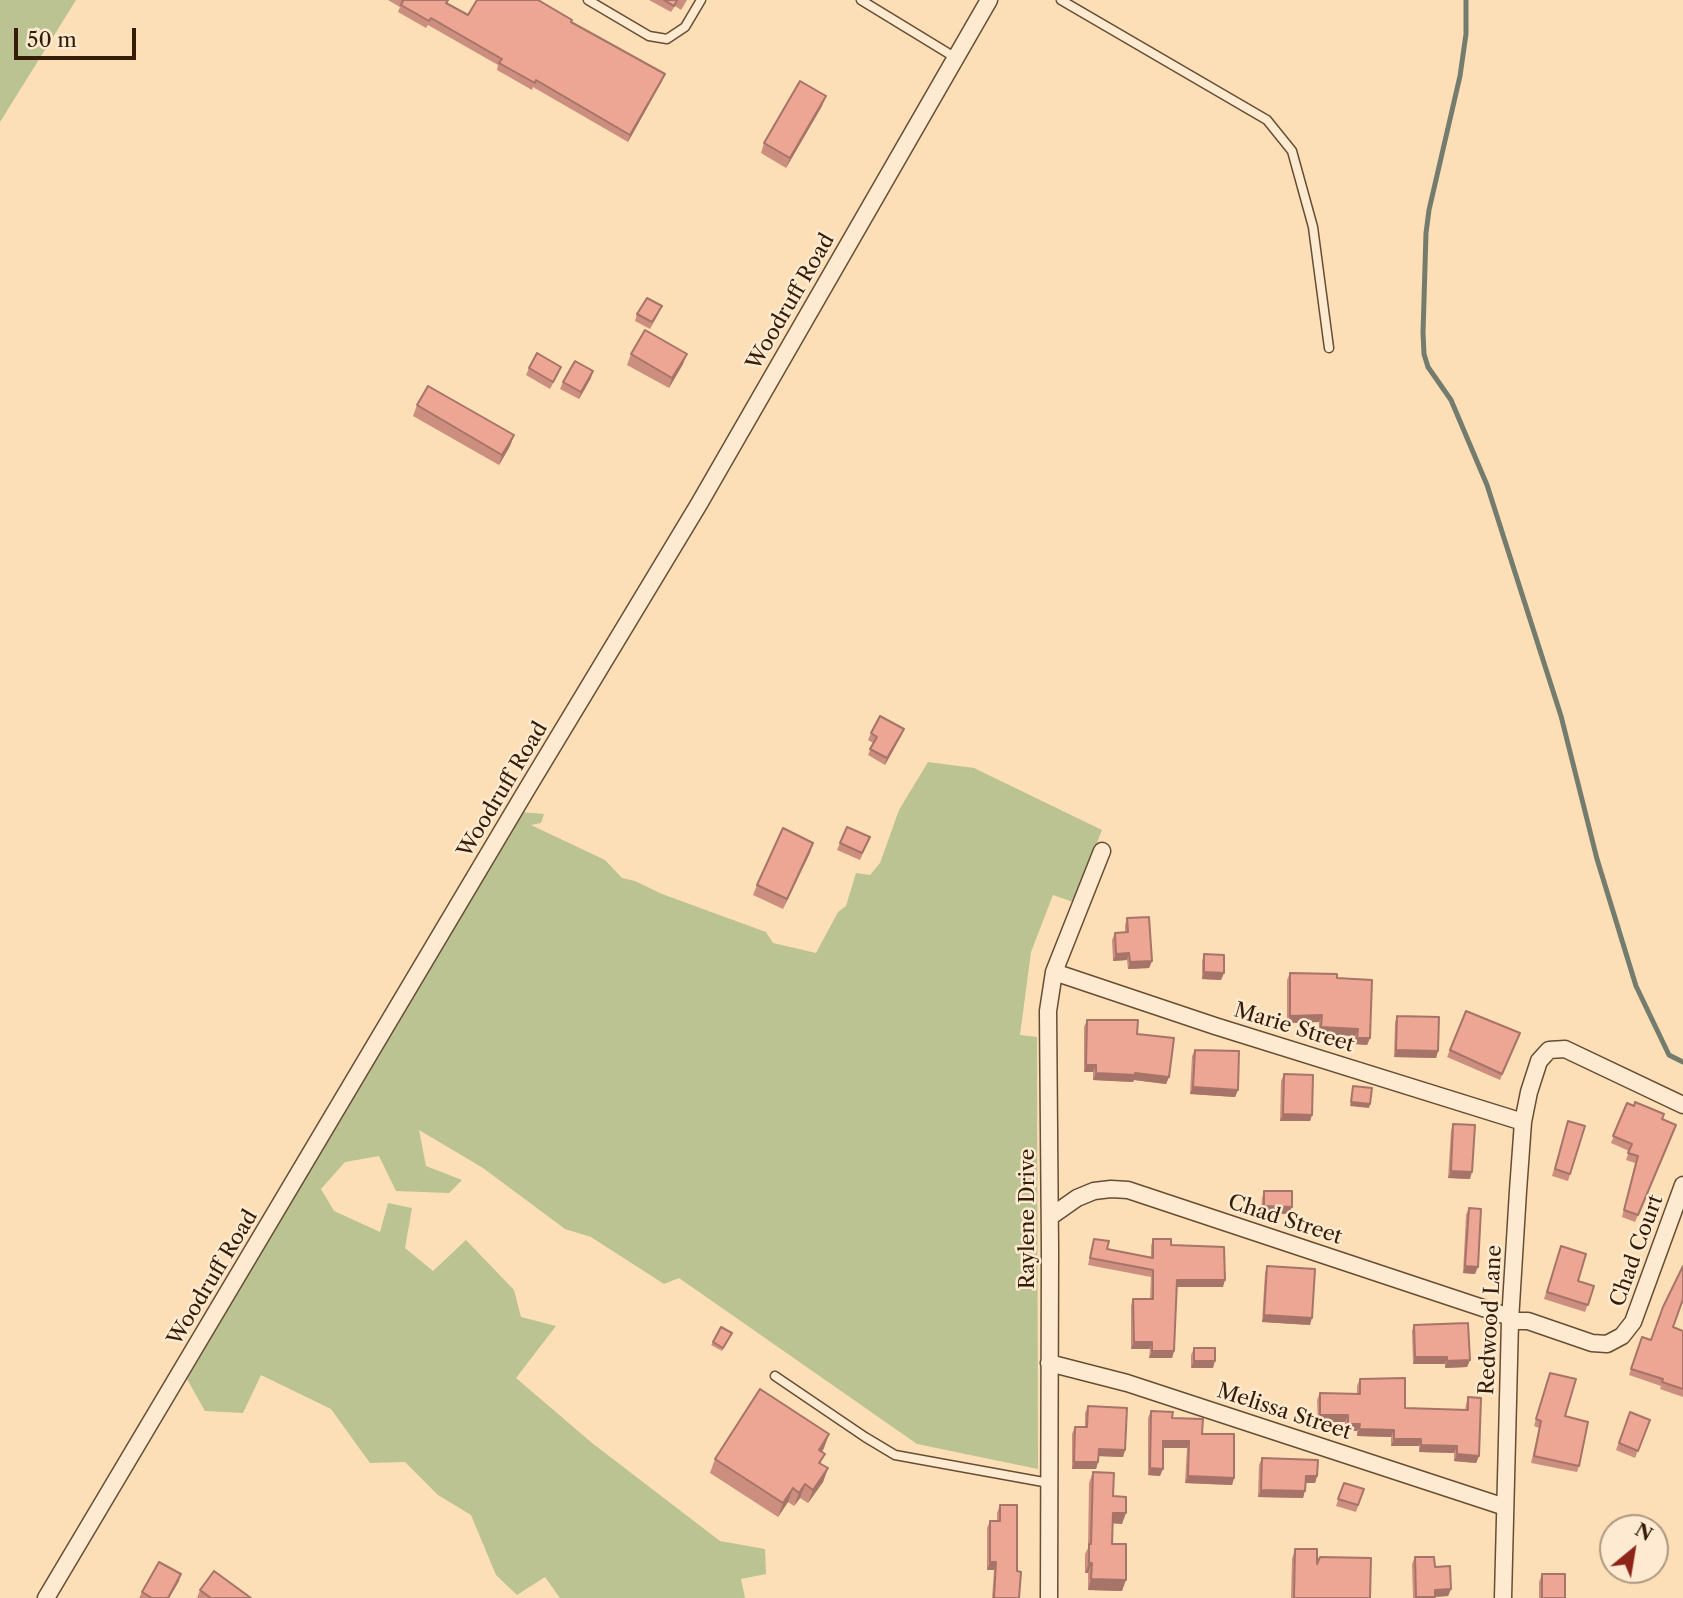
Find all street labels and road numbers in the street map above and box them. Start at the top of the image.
street label: Woodruff Road [742,229,840,375]
street label: Woodruff Road [453,718,553,862]
street label: Marie Street [1231,998,1357,1058]
street label: Raylene Drive [1015,1149,1041,1289]
street label: Chad Street [1225,1190,1345,1250]
street label: Chad Court [1605,1192,1669,1310]
street label: Woodruff Road [163,1206,263,1350]
street label: Redwood Lane [1474,1244,1508,1396]
street label: Melissa Street [1214,1378,1354,1446]

